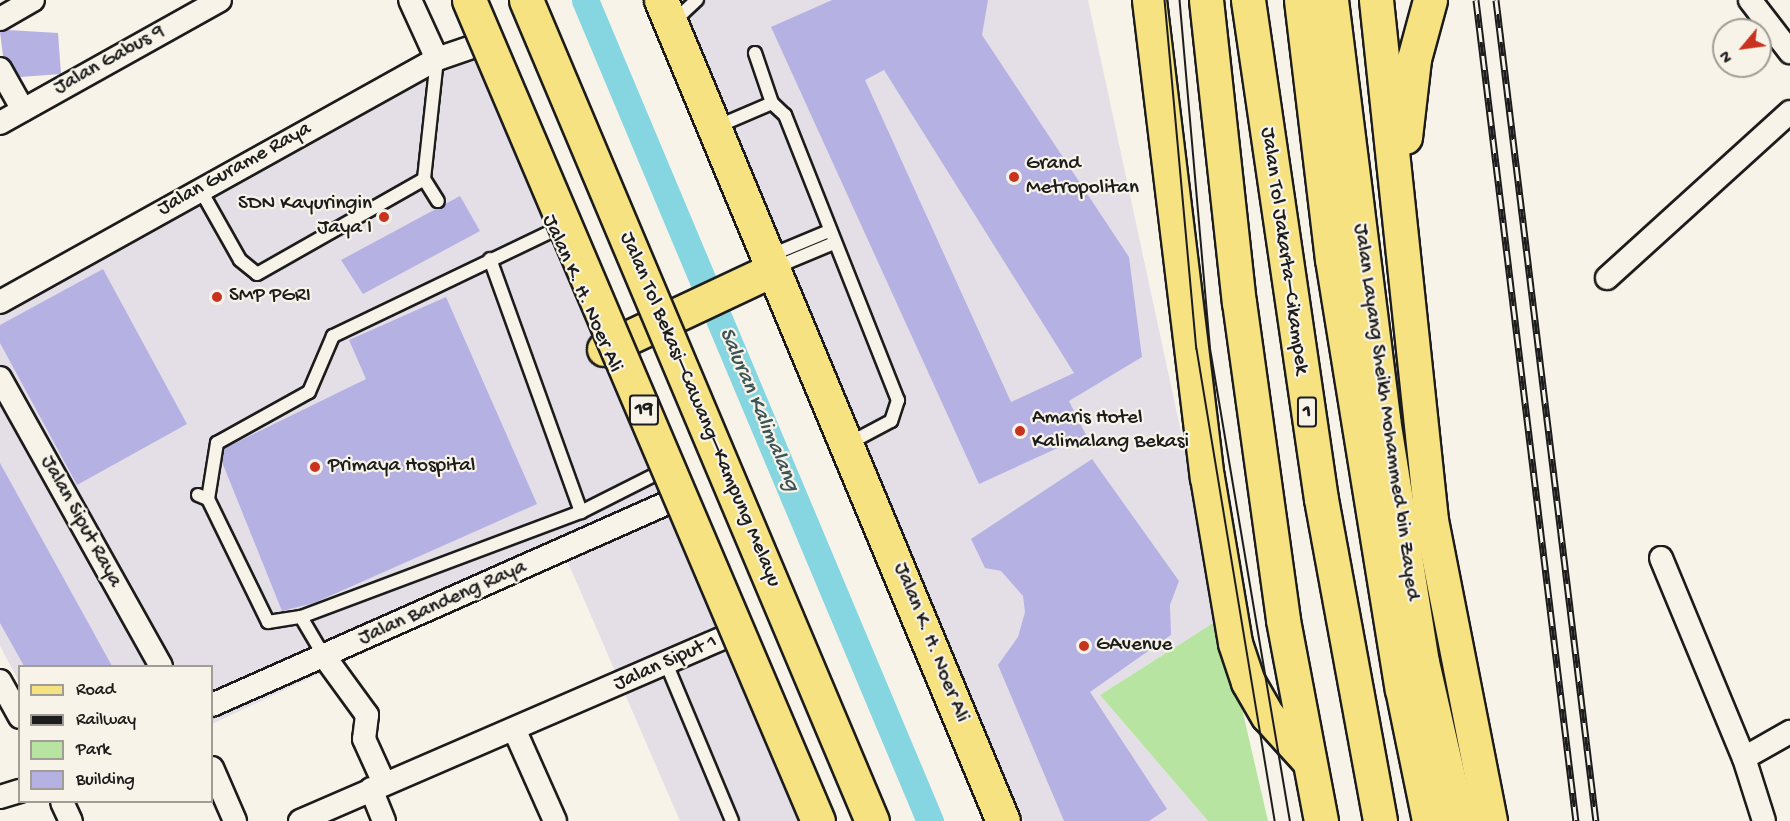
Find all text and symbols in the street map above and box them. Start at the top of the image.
north arrow [1712,18,1772,78]
street label: Jalan Gabus 9 [50,20,170,102]
text: N [1717,47,1738,65]
street label: Jalan Gurame Raya [154,117,316,223]
street label: Jalan Tol Jakarta–Cikampek [1253,126,1313,376]
place label: Grand Metropolitan [1026,152,1139,202]
marker: Grand Metropolitan [1007,170,1021,184]
place label: SDN Kayuringin Jaya I [238,192,372,242]
marker: SDN Kayuringin Jaya I [377,210,391,224]
street label: Jalan K. H. Noer Ali [535,211,627,377]
street label: Jalan Layang Sheikh Mohammed bin Zayed [1346,222,1424,602]
street label: Jalan Tol Bekasi–Cawang–Kampung Melayu [613,229,785,591]
place label: SMP PGRI [229,284,311,310]
marker: SMP PGRI [210,290,224,304]
water label: Saluran Kalimalang [712,324,804,496]
road number: 19 [628,393,660,427]
road number: 1 [1296,395,1318,429]
place label: Amaris Hotel Kalimalang Bekasi [1032,406,1189,456]
marker: Amaris Hotel Kalimalang Bekasi [1013,424,1027,438]
street label: Jalan Siput Raya [33,452,127,592]
place label: Primaya Hospital [328,454,475,480]
marker: Primaya Hospital [306,458,324,476]
street label: Jalan Bandeng Raya [355,556,531,652]
street label: Jalan K. H. Noer Ali [886,559,974,727]
street label: Jalan Siput 1 [610,630,722,698]
place label: GAvenue [1096,633,1172,659]
marker: GAvenue [1077,639,1091,653]
legend [18,665,213,803]
text: Road [76,680,115,701]
text: Railway [76,710,136,731]
text: Park [76,740,110,761]
text: Building [76,770,135,791]

